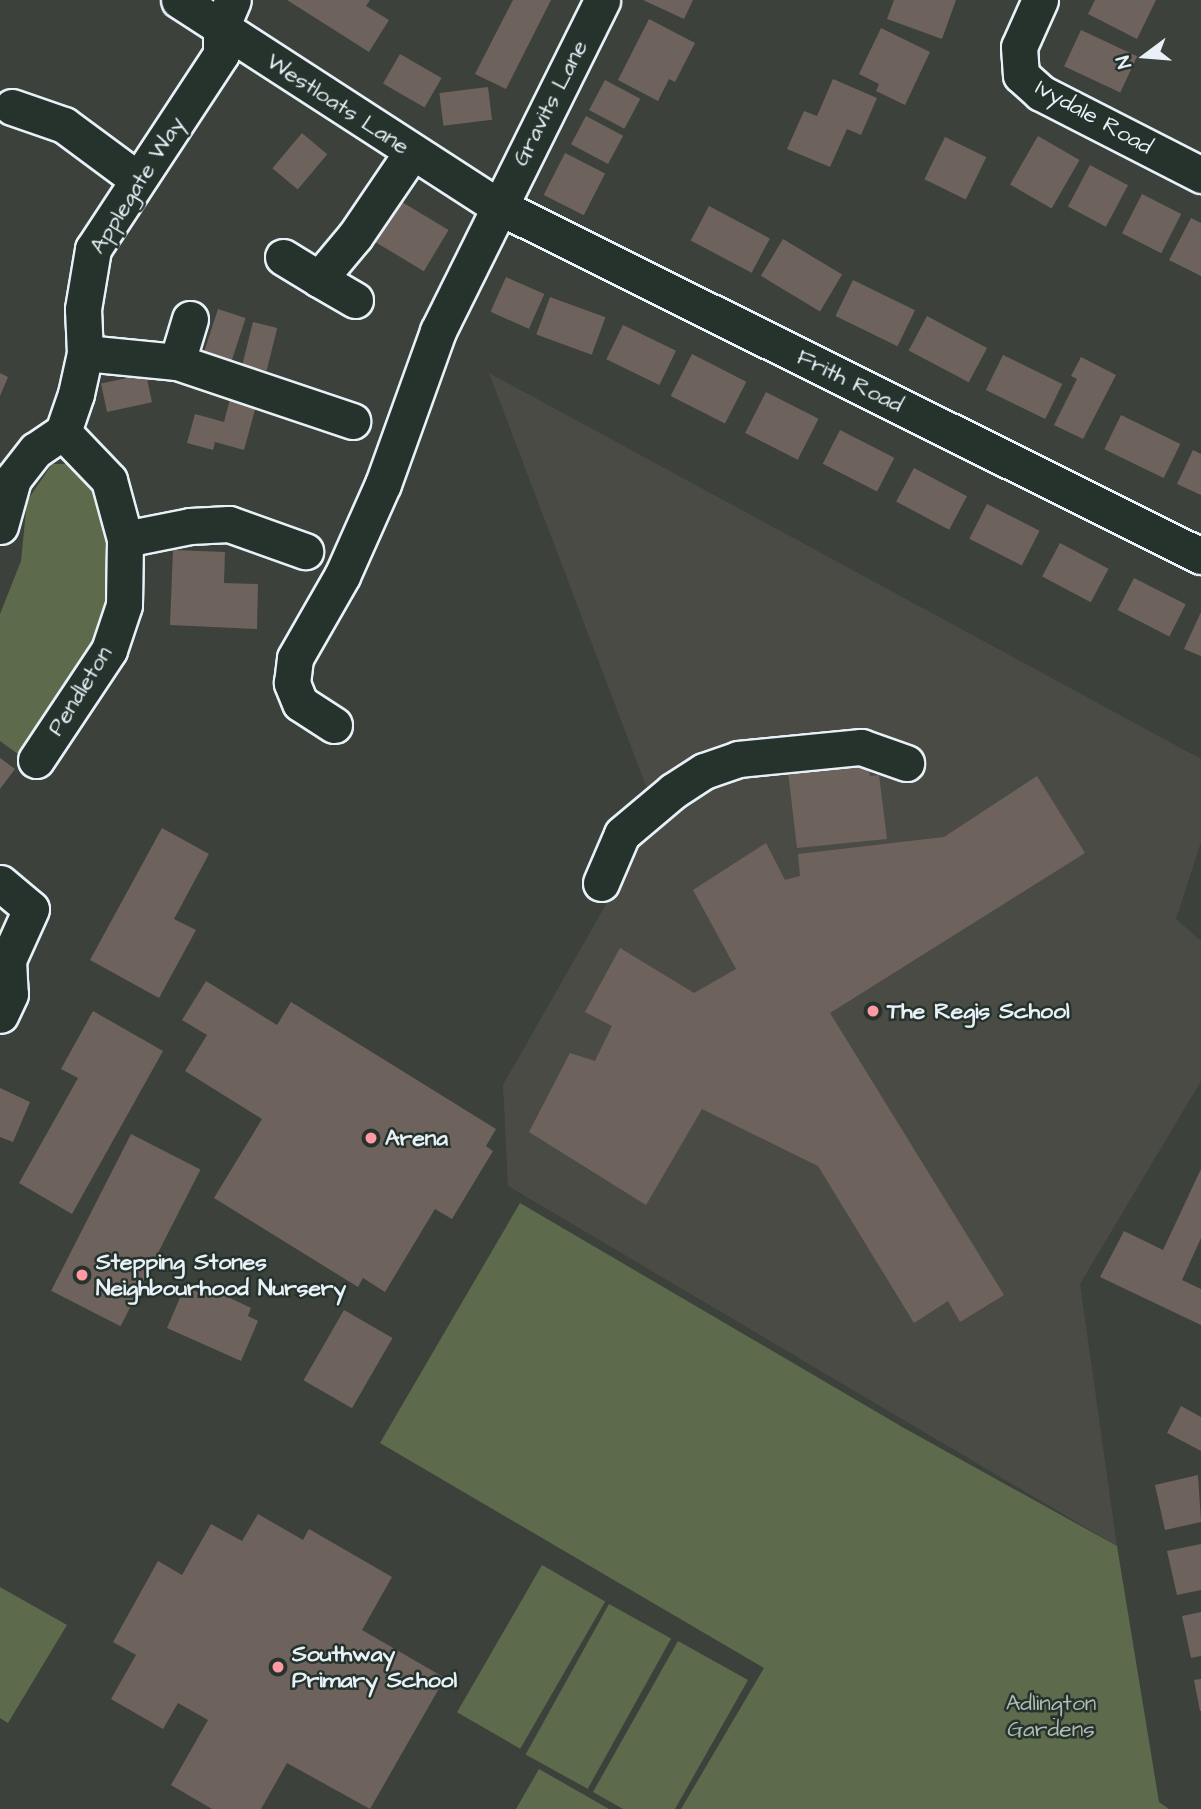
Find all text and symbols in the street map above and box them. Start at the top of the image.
north arrow [1110,21,1180,91]
street label: Gravits Lane [507,36,593,170]
street label: Westloats Lane [261,48,415,160]
text: N [1110,52,1139,71]
street label: Ivydale Road [1031,74,1157,160]
street label: Applegate Way [84,111,190,259]
street label: Frith Road [792,343,908,419]
street label: Pendleton [42,641,118,741]
place label: The Regis School [887,997,1070,1025]
marker: The Regis School [865,1003,881,1019]
place label: Arena [385,1124,448,1152]
marker: Arena [363,1130,379,1146]
place label: Stepping Stones Neighbourhood Nursery [96,1248,346,1302]
marker: Stepping Stones Neighbourhood Nursery [74,1267,90,1283]
place label: Southway Primary School [292,1640,457,1694]
marker: Southway Primary School [270,1659,286,1675]
park label: Adlington Gardens [1006,1689,1096,1743]

